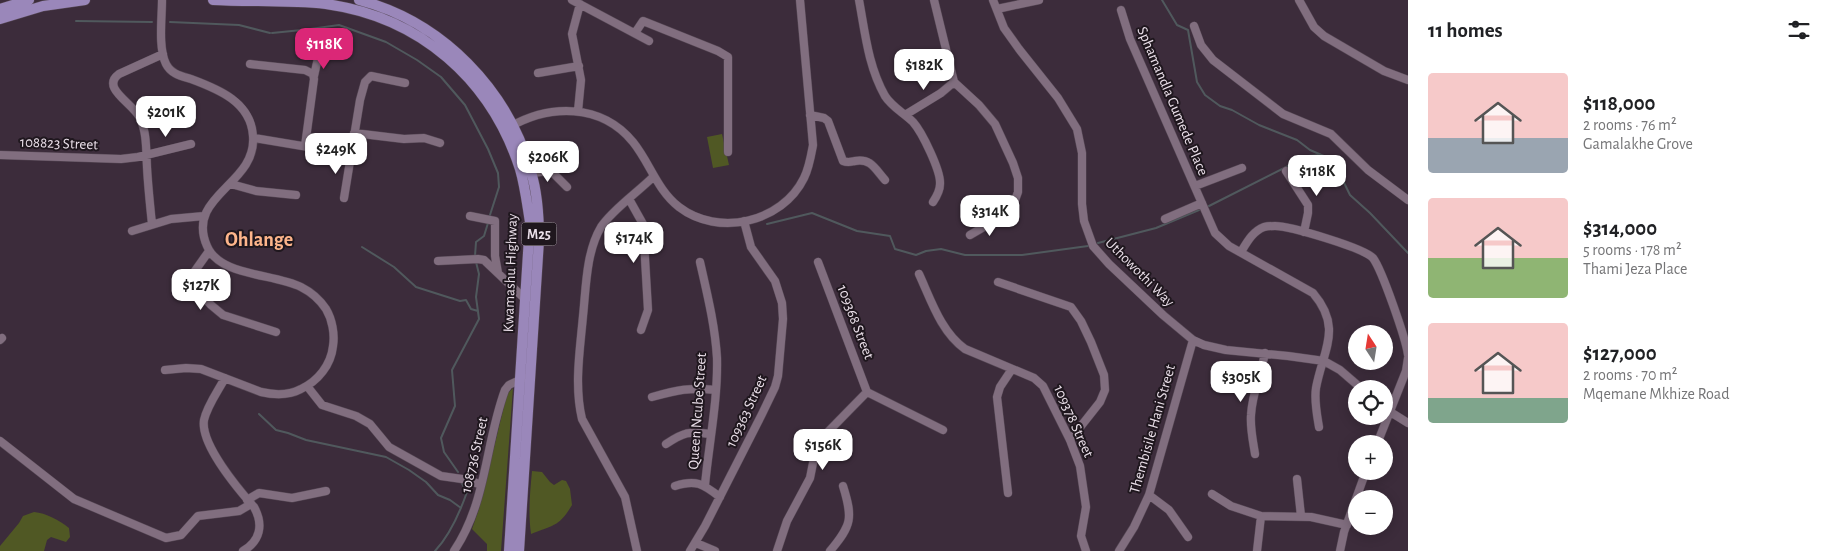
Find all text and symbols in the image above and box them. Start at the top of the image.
icon: filters [1785,16,1813,44]
text: 11 homes [1428,20,1503,41]
street label: Sphamandla Gumede Place [1134,25,1211,178]
pin: $118K [289,28,359,70]
text: $118K [306,36,342,52]
pin: $182K [889,48,959,91]
text: $182K [905,57,943,73]
icon: home [1468,93,1528,153]
text: $118,000 [1583,93,1656,114]
pin: $201K [131,96,201,138]
text: $201K [147,104,185,120]
text: 2 rooms · 76 m² [1583,117,1677,133]
pin: $249K [301,132,371,175]
street label: 108823 Street [20,135,98,152]
text: Gamalakhe Grove [1583,136,1693,152]
pin: $206K [513,140,583,183]
text: $249K [316,141,356,157]
text: $206K [528,149,568,165]
pin: $118K [1282,154,1352,197]
text: $118K [1299,163,1335,179]
pin: $314K [955,194,1025,237]
text: $314K [971,203,1009,219]
street label: Kwamashu Highway [501,213,520,333]
icon: home [1468,218,1528,278]
text: $314,000 [1583,218,1657,239]
road number: M25 [522,222,556,245]
pin: $174K [599,222,669,264]
district label: Ohlange [225,230,293,250]
text: $174K [615,230,653,246]
street label: Uthowothi Way [1102,235,1177,310]
text: 5 rooms · 178 m² [1583,242,1681,258]
text: Thami Jeza Place [1583,261,1687,277]
pin: $127K [166,268,236,311]
text: $127K [183,277,219,293]
street label: 109368 Street [835,283,877,362]
north arrow [1348,325,1392,370]
map controls [1348,325,1393,535]
icon: home [1468,343,1528,403]
text: $127,000 [1583,343,1657,364]
street label: Queen Ncube Street [686,352,709,470]
pin: $305K [1206,360,1276,403]
street label: Thembisile Hani Street [1127,363,1178,495]
text: 2 rooms · 70 m² [1583,367,1677,383]
text: $305K [1222,369,1260,385]
street label: 109363 Street [723,373,770,449]
button: locate [1348,380,1393,425]
street label: 109378 Street [1051,383,1096,460]
text: Mqemane Mkhize Road [1583,386,1729,402]
street label: 108736 Street [458,415,491,495]
pin: $156K [788,428,858,471]
button: + [1348,435,1393,480]
text: $156K [805,437,841,453]
button: − [1348,490,1393,535]

